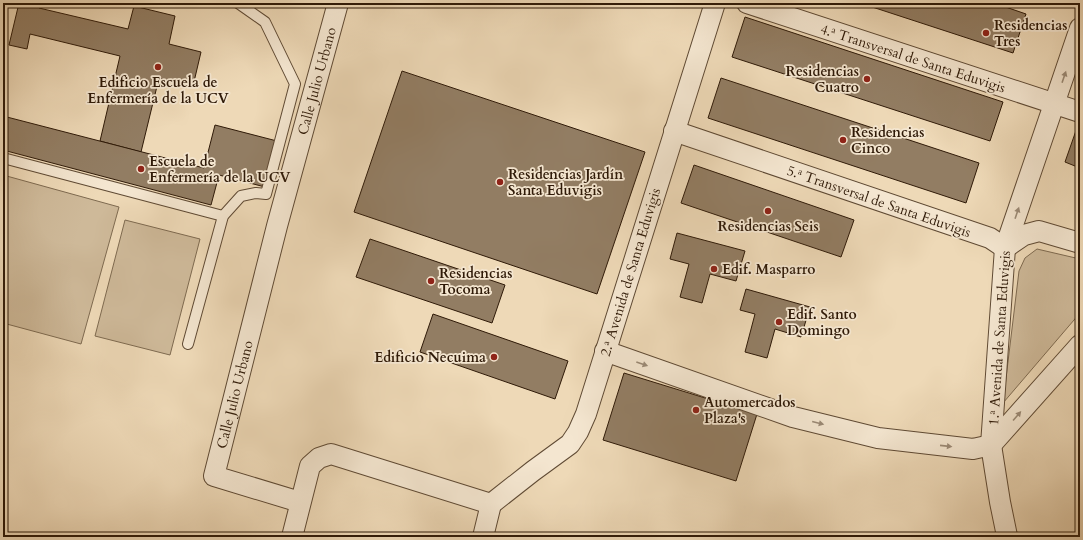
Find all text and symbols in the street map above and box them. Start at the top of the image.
place label: Residencias Tres [994,16,1067,51]
street label: 4.ª Transversal de Santa Eduvigis [818,20,1008,97]
street label: Calle Julio Urbano [293,25,341,137]
marker: Residencias Tres [981,28,991,38]
marker: Edificio Escuela de Enfermería de la UCV [153,62,163,72]
place label: Residencias Cuatro [786,62,859,97]
one-way arrow [1061,70,1067,82]
place label: Edificio Escuela de Enfermería de la UCV [87,73,229,108]
marker: Residencias Cuatro [862,74,872,84]
place label: Residencias Cinco [851,123,924,158]
marker: Residencias Cinco [838,135,848,145]
place label: Escuela de Enfermería de la UCV [149,152,290,187]
street label: 5.ª Transversal de Santa Eduvigis [784,161,974,242]
marker: Escuela de Enfermería de la UCV [136,164,146,174]
place label: Residencias Jardín Santa Eduvigis [508,165,623,200]
marker: Residencias Jardín Santa Eduvigis [495,177,505,187]
street label: 2.ª Avenida de Santa Eduvigis [596,185,665,359]
marker: Residencias Seis [763,206,773,216]
one-way arrow [1015,206,1021,218]
place label: Residencias Seis [717,217,819,236]
street label: 1.ª Avenida de Santa Eduvigis [984,250,1015,426]
place label: Edif. Masparro [722,260,816,279]
place label: Residencias Tocoma [439,264,512,299]
marker: Edif. Masparro [709,264,719,274]
marker: Residencias Tocoma [426,276,436,286]
place label: Edif. Santo Domingo [787,305,857,340]
marker: Edif. Santo Domingo [774,317,784,327]
street label: Calle Julio Urbano [212,338,258,451]
place label: Edificio Necuima [374,348,486,367]
marker: Edificio Necuima [489,352,499,362]
one-way arrow [637,361,649,367]
place label: Automercados Plaza's [704,393,796,428]
marker: Automercados Plaza's [691,405,701,415]
one-way arrow [1012,411,1022,421]
one-way arrow [812,421,825,427]
one-way arrow [940,443,952,449]

